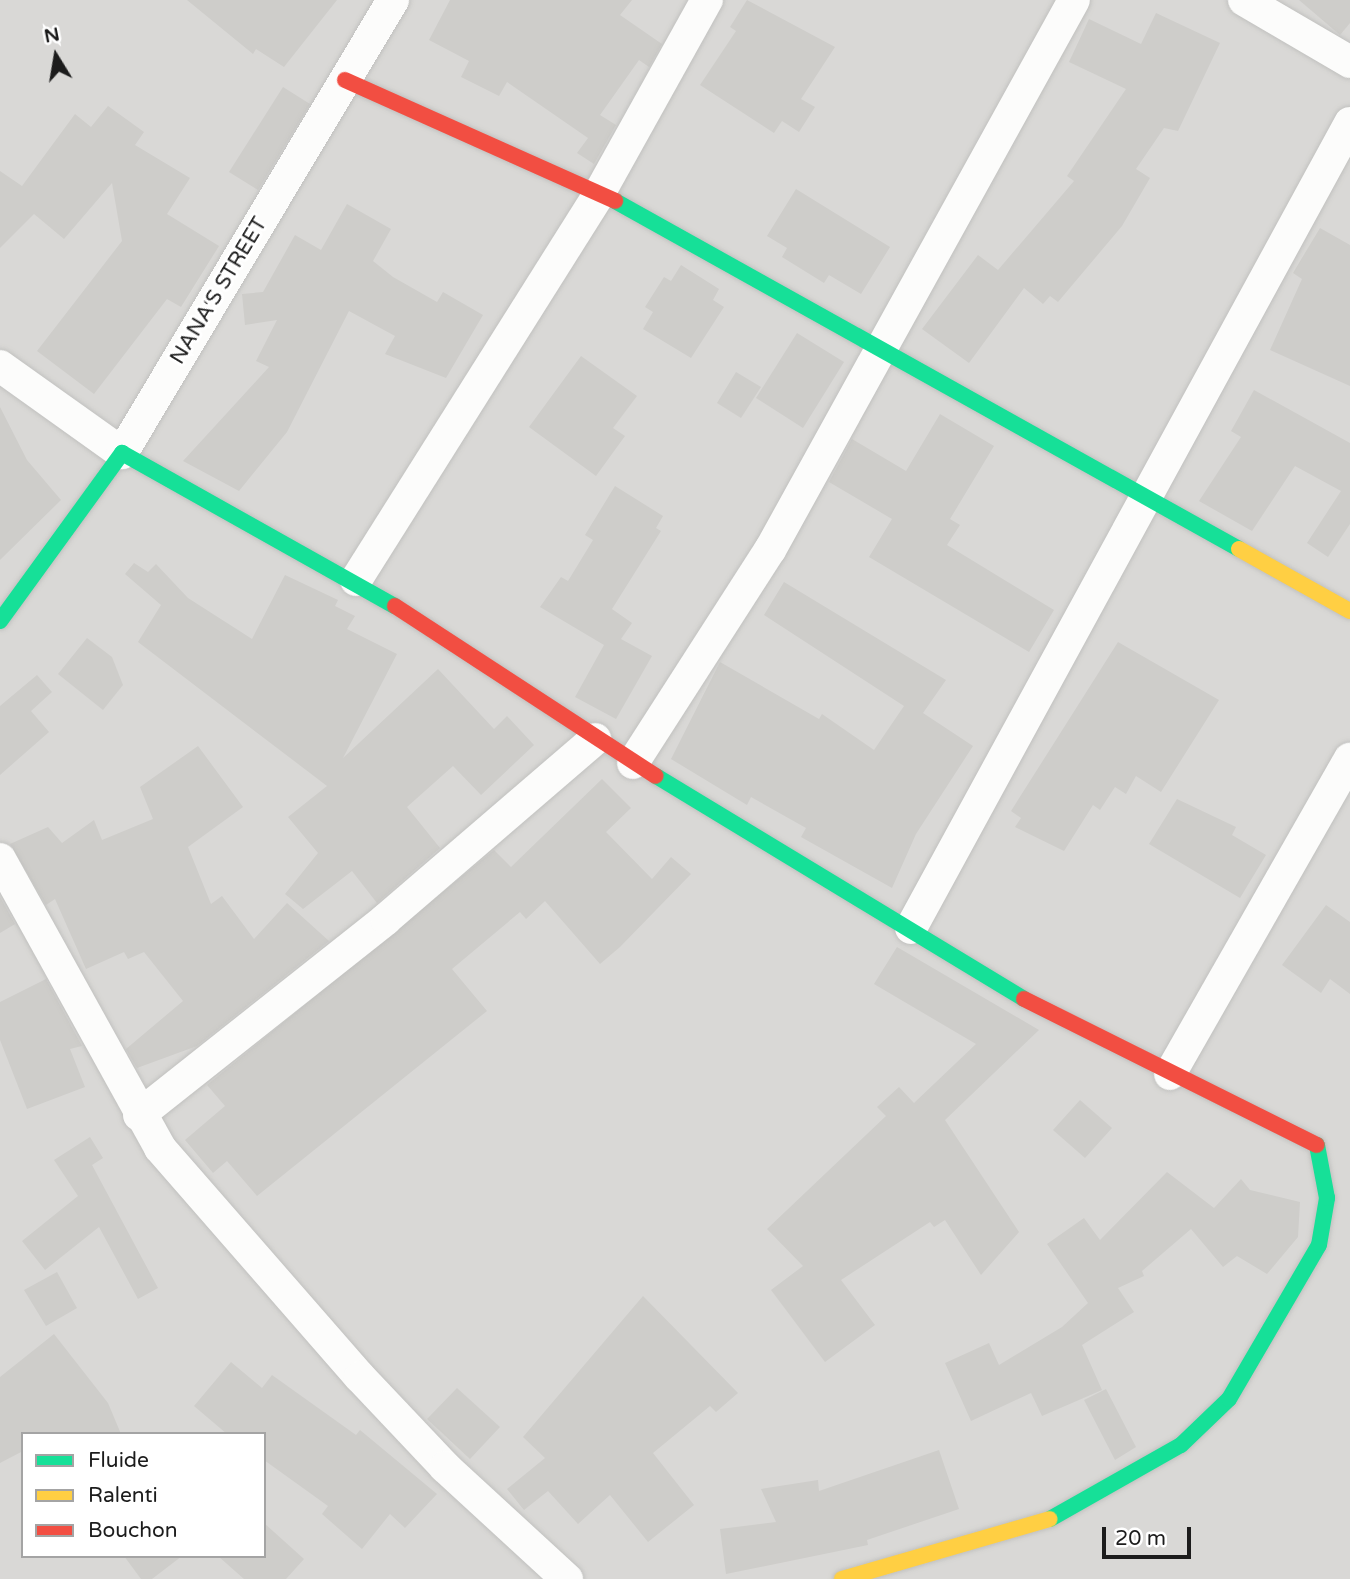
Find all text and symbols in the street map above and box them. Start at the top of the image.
north arrow [21,21,91,91]
text: N [42,23,62,48]
street label: NANA׳S STREET [165,213,273,369]
legend [21,1432,266,1558]
text: Fluide [88,1448,149,1473]
text: Ralenti [88,1483,158,1508]
scale bar [1105,1512,1194,1556]
text: Bouchon [88,1518,178,1543]
text: 20 m [1115,1526,1166,1551]

